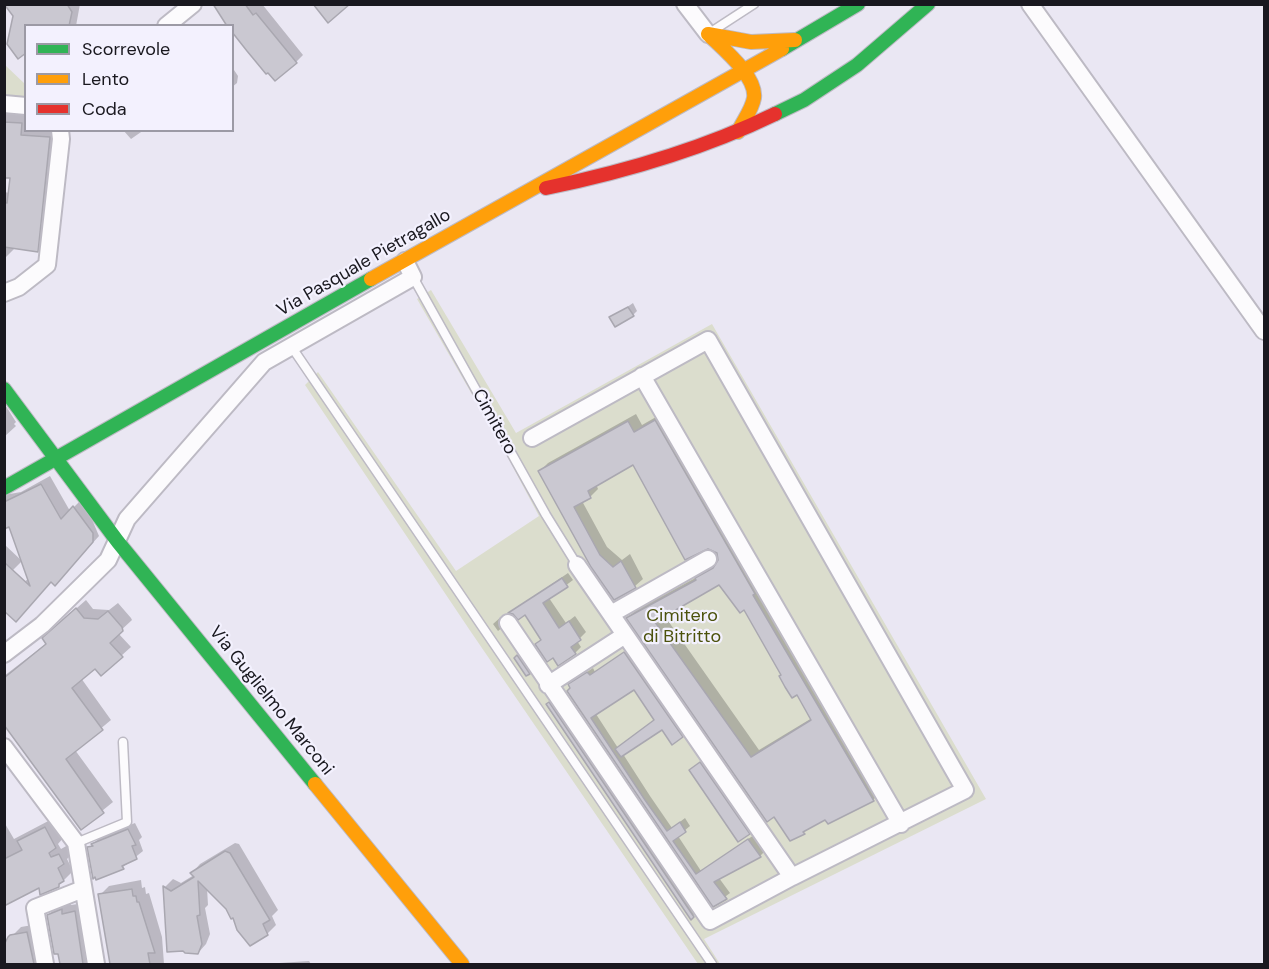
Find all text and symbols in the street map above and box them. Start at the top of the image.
legend [24,24,234,132]
text: Scorrevole [82,37,170,61]
text: Lento [82,67,129,91]
text: Coda [82,97,127,121]
street label: Via Pasquale Pietragallo [273,204,455,322]
street label: Cimitero [467,385,521,459]
park label: Cimitero di Bitritto [643,605,721,648]
street label: Via Guglielmo Marconi [204,622,338,780]

